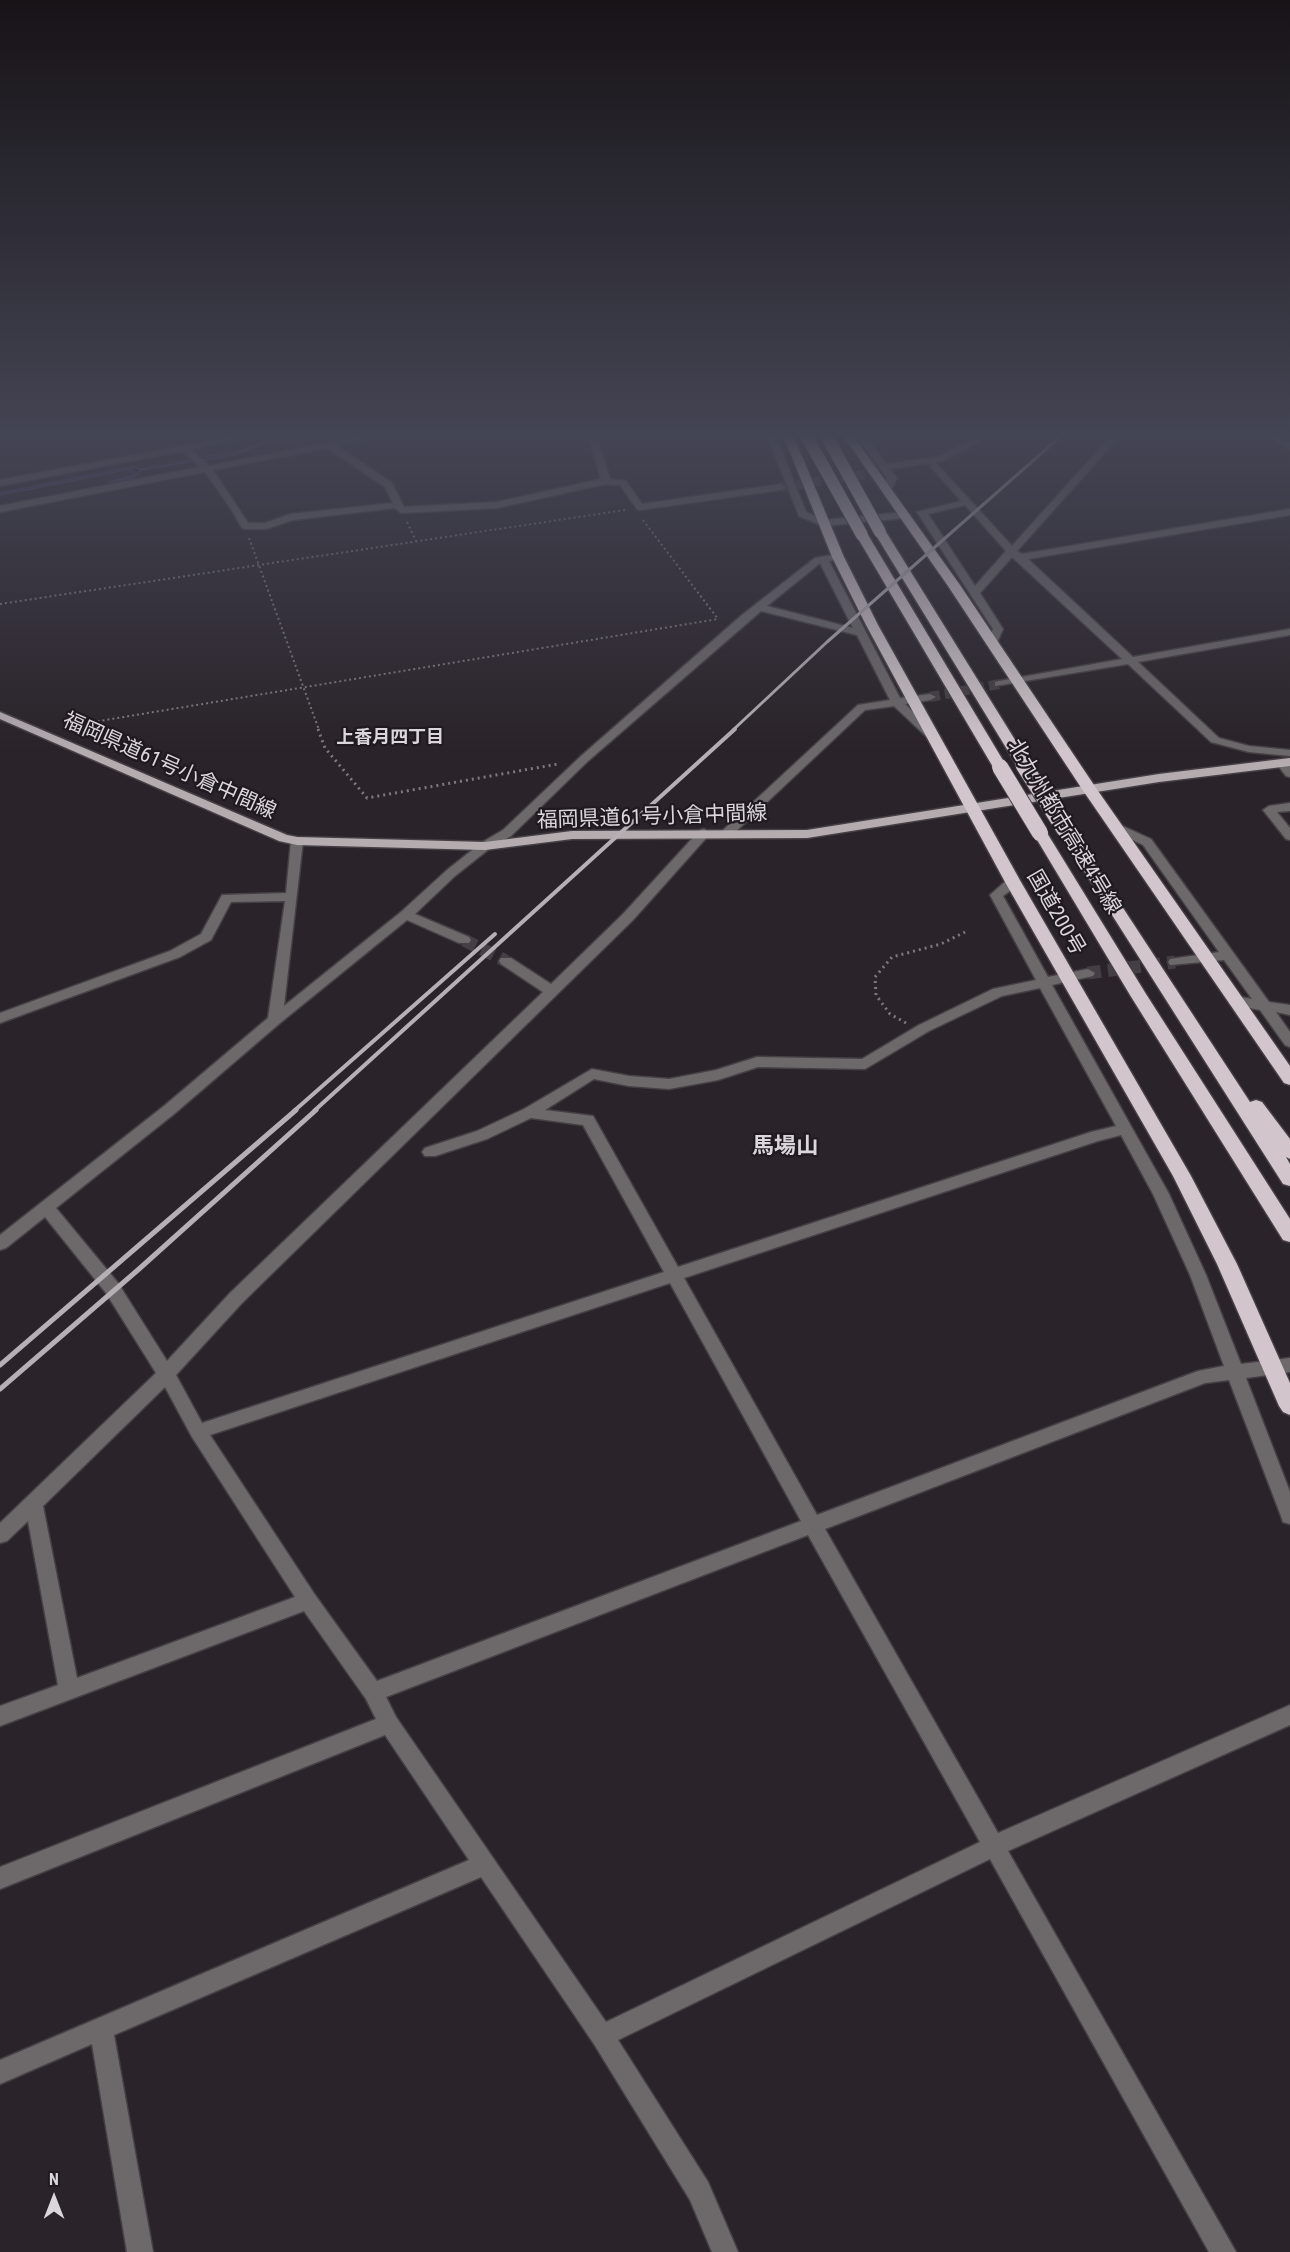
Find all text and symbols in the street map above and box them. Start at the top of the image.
street label: 福岡県道61号小倉中間線 [58,709,280,825]
district label: 上香月四丁目 [336,727,444,749]
street label: 北九州都市高速4号線 [1001,735,1125,919]
street label: 福岡県道61号小倉中間線 [536,801,768,835]
street label: 国道200号 [1021,866,1089,960]
district label: 馬場山 [752,1134,818,1160]
north arrow [24,2168,84,2228]
text: N [49,2170,59,2189]

